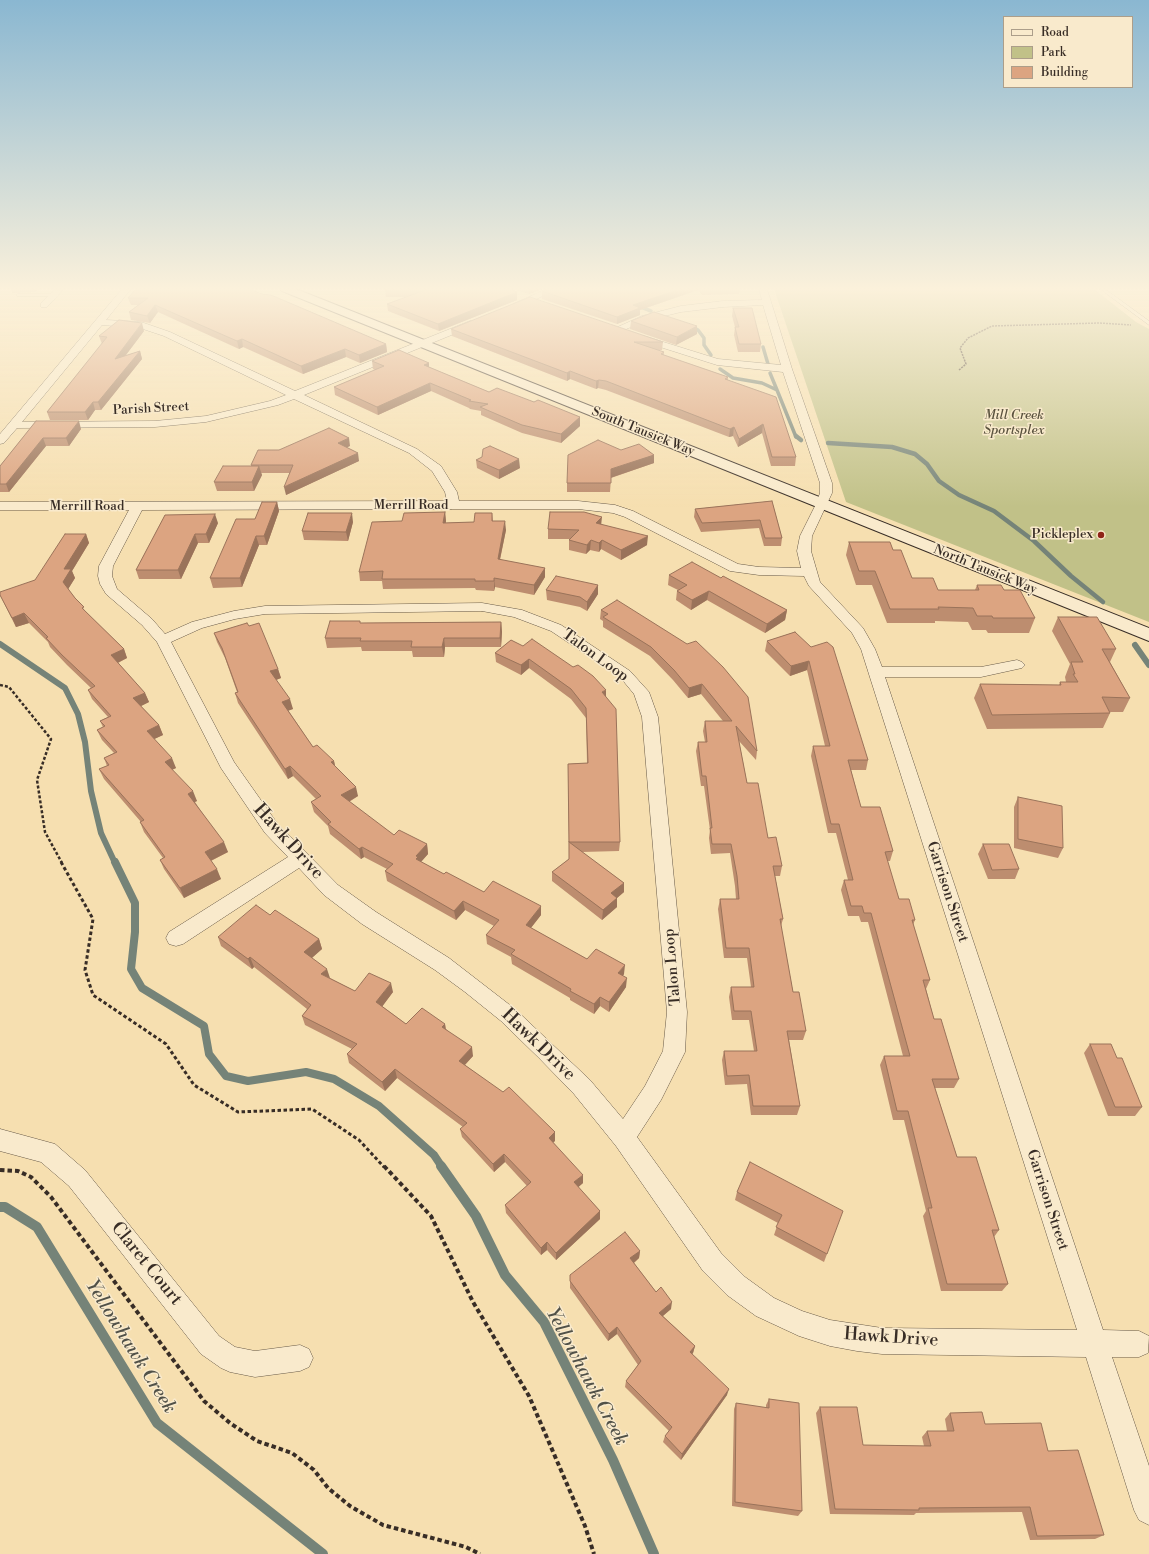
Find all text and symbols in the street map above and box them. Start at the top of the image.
legend [1003,16,1133,88]
text: Road [1041,25,1069,40]
text: Park [1041,45,1066,60]
text: Building [1041,65,1088,80]
street label: Parish Street [112,399,190,419]
street label: South Tausick Way [589,404,697,460]
park label: Mill Creek Sportsplex [983,408,1045,439]
street label: Merrill Road [374,498,448,514]
street label: Merrill Road [50,499,124,515]
place label: Pickleplex [1032,527,1093,543]
marker: Pickleplex [1096,530,1106,540]
street label: North Tausick Way [931,542,1039,598]
street label: Talon Loop [558,626,632,686]
street label: Hawk Drive [248,800,328,884]
street label: Garrison Street [922,839,972,945]
street label: Talon Loop [661,928,685,1006]
street label: Hawk Drive [496,1004,580,1086]
street label: Garrison Street [1022,1147,1072,1253]
street label: Claret Court [106,1218,186,1310]
water label: Yellowhawk Creek [80,1276,180,1418]
water label: Yellowhawk Creek [540,1304,632,1450]
street label: Hawk Drive [843,1324,939,1352]

